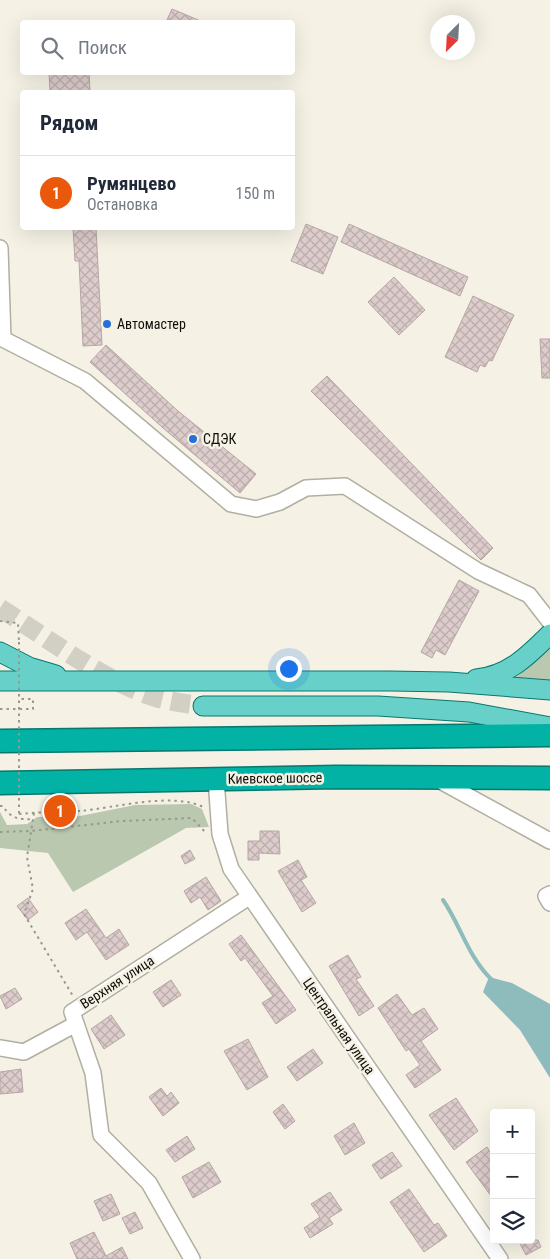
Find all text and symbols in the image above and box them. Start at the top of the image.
north arrow [430,15,475,60]
search box [20,20,295,75]
icon: search [38,34,66,62]
text: Поиск [78,36,127,59]
text: Рядом [40,111,99,135]
text: Румянцево [87,172,176,195]
text: 1 [52,184,60,203]
text: 150 m [236,184,275,203]
text: Остановка [87,195,158,214]
place label: Автомастер [117,316,186,332]
marker: Автомастер [101,318,113,330]
place label: СДЭК [203,431,236,447]
marker: СДЭК [187,433,199,445]
your location [276,656,302,682]
street label: Киевское шоссе [228,769,323,787]
pin: 1 [44,792,76,830]
street label: Верхняя улица [77,952,157,1012]
street label: Центральная улица [300,975,378,1077]
map controls [490,1109,535,1244]
button: + [490,1109,535,1154]
button: − [490,1154,535,1199]
button: layers [490,1199,535,1244]

